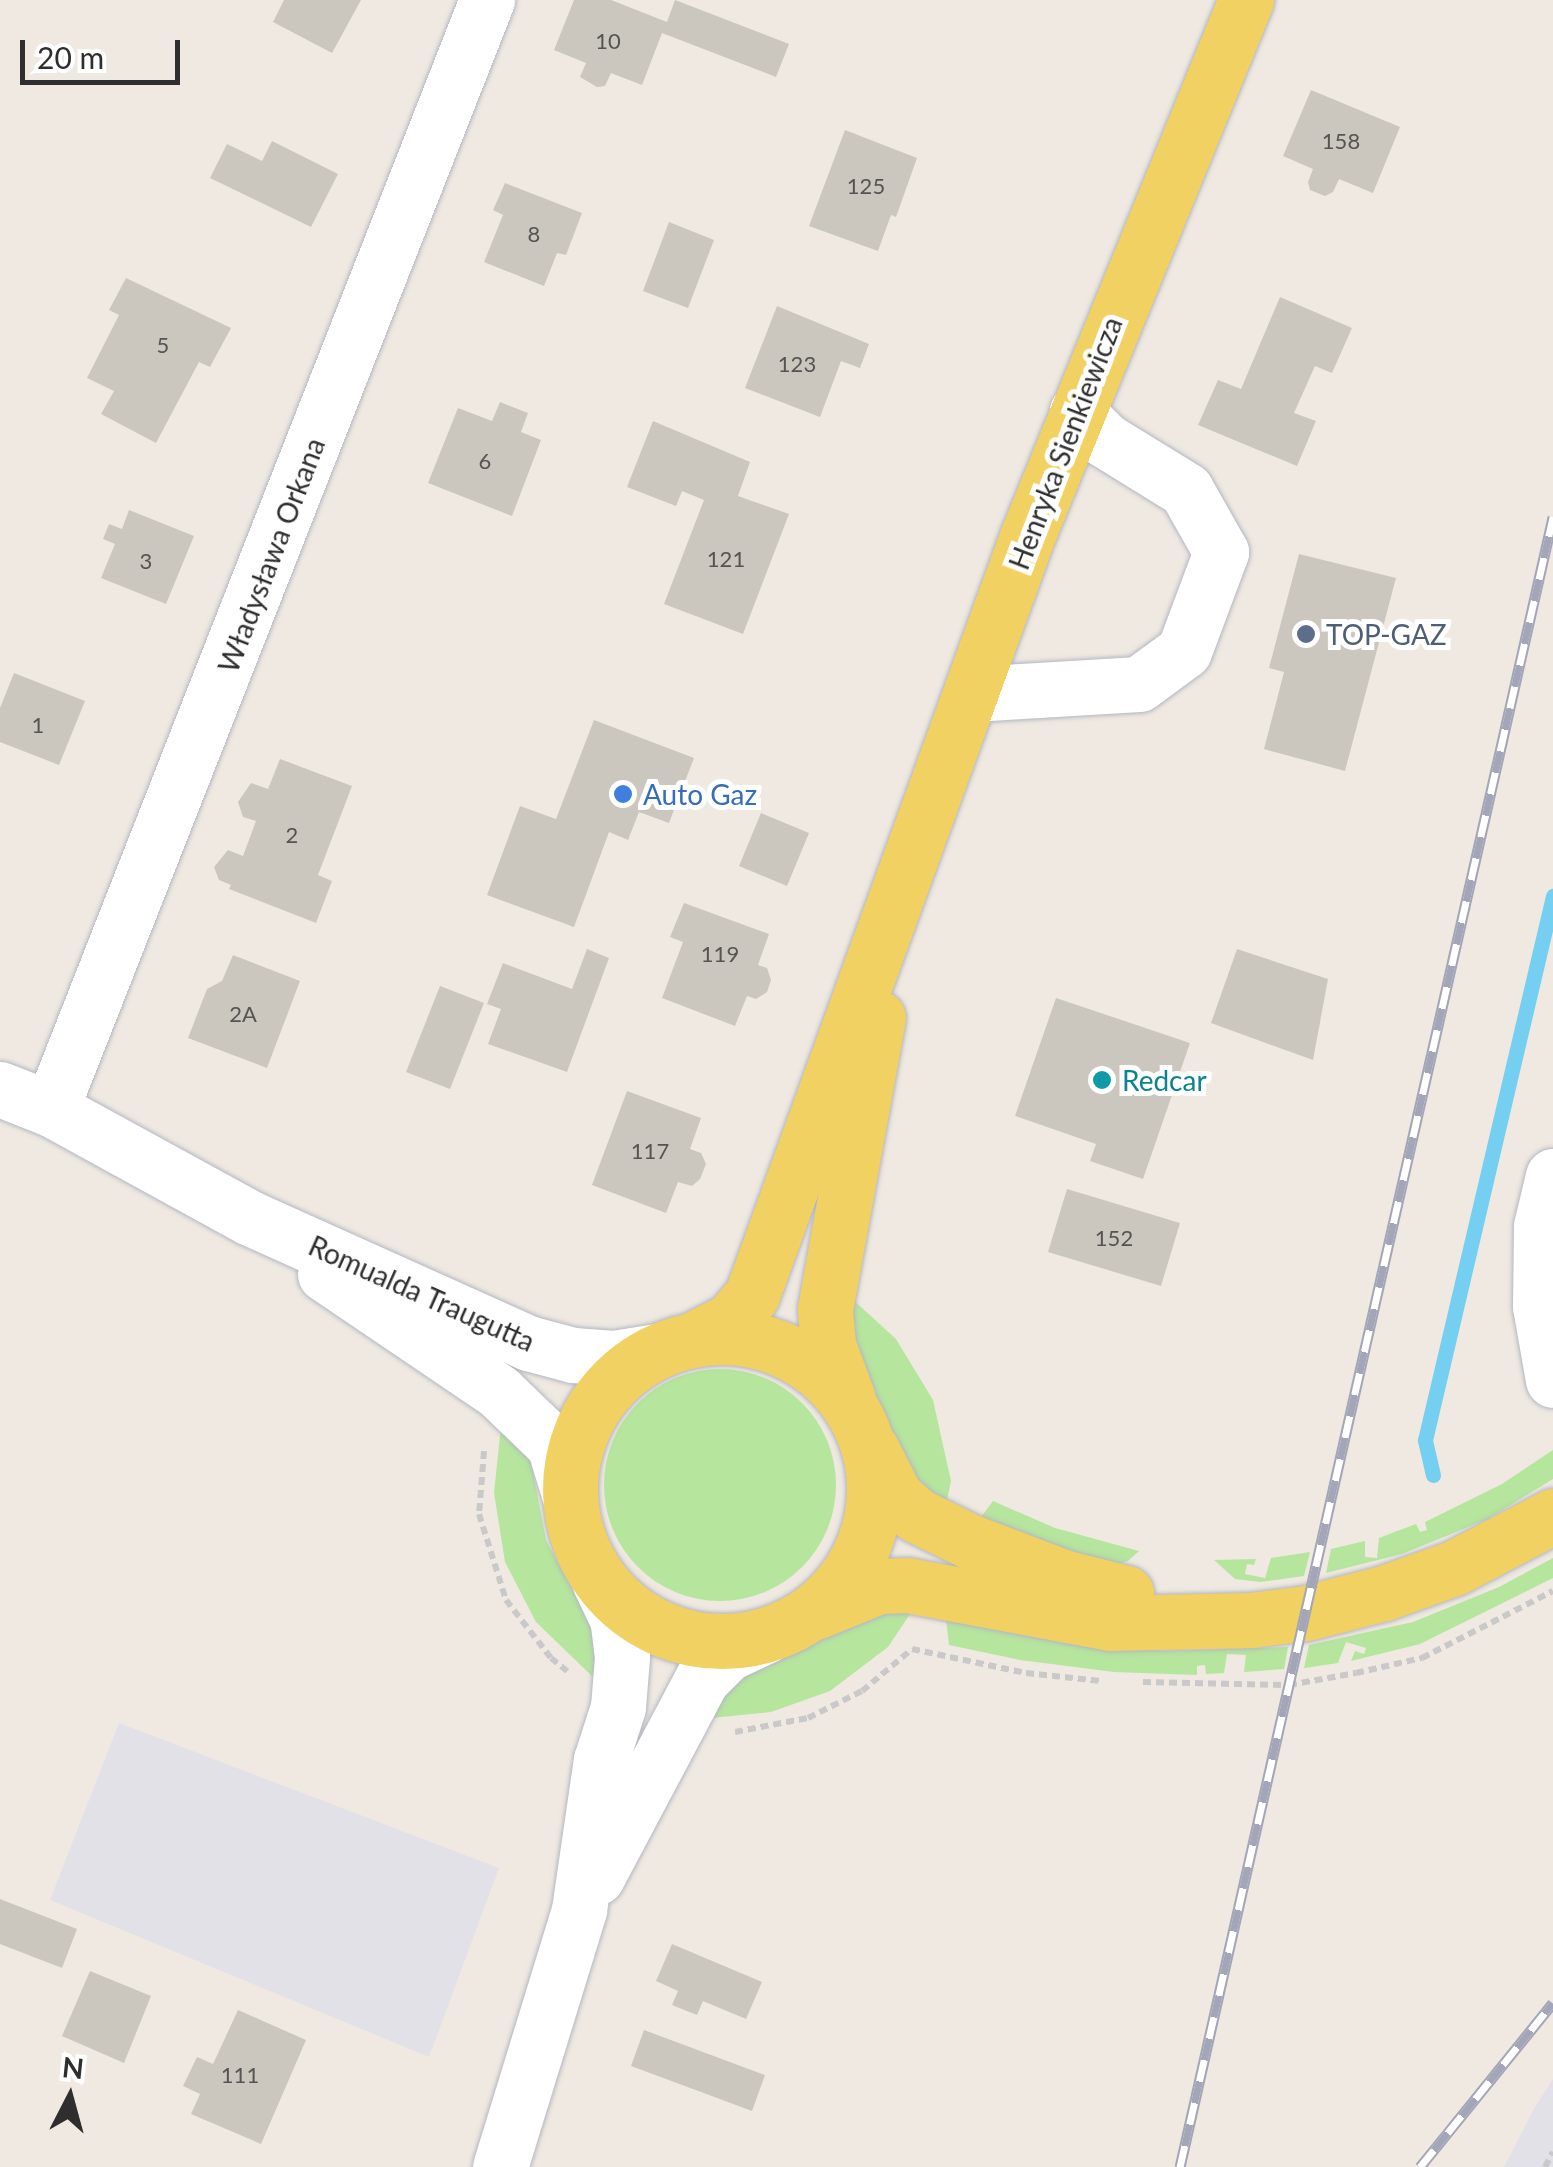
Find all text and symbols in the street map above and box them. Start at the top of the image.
scale bar [25,20,185,82]
house number: 10 [595,28,621,54]
text: 20 m [37,39,104,75]
house number: 158 [1322,128,1360,154]
house number: 125 [847,173,885,199]
house number: 8 [528,221,540,247]
street label: Henryka Sienkiewicza [1001,312,1129,574]
house number: 5 [157,332,169,358]
house number: 123 [778,351,816,377]
street label: Władysława Orkana [211,433,331,677]
house number: 6 [479,448,491,474]
house number: 121 [707,546,745,572]
house number: 3 [140,548,152,574]
place label: TOP-GAZ [1326,617,1447,651]
marker: TOP-GAZ [1295,623,1317,645]
house number: 1 [32,712,44,738]
place label: Auto Gaz [643,777,757,811]
marker: Auto Gaz [612,783,634,805]
house number: 2 [286,822,298,848]
house number: 119 [701,941,739,967]
house number: 2A [229,1001,257,1027]
place label: Redcar [1122,1063,1207,1097]
marker: Redcar [1091,1069,1113,1091]
house number: 117 [631,1138,669,1164]
house number: 152 [1095,1225,1133,1251]
street label: Romualda Traugutta [303,1228,541,1358]
north arrow [20,2047,120,2147]
text: N [61,2049,86,2085]
house number: 111 [221,2062,259,2088]

